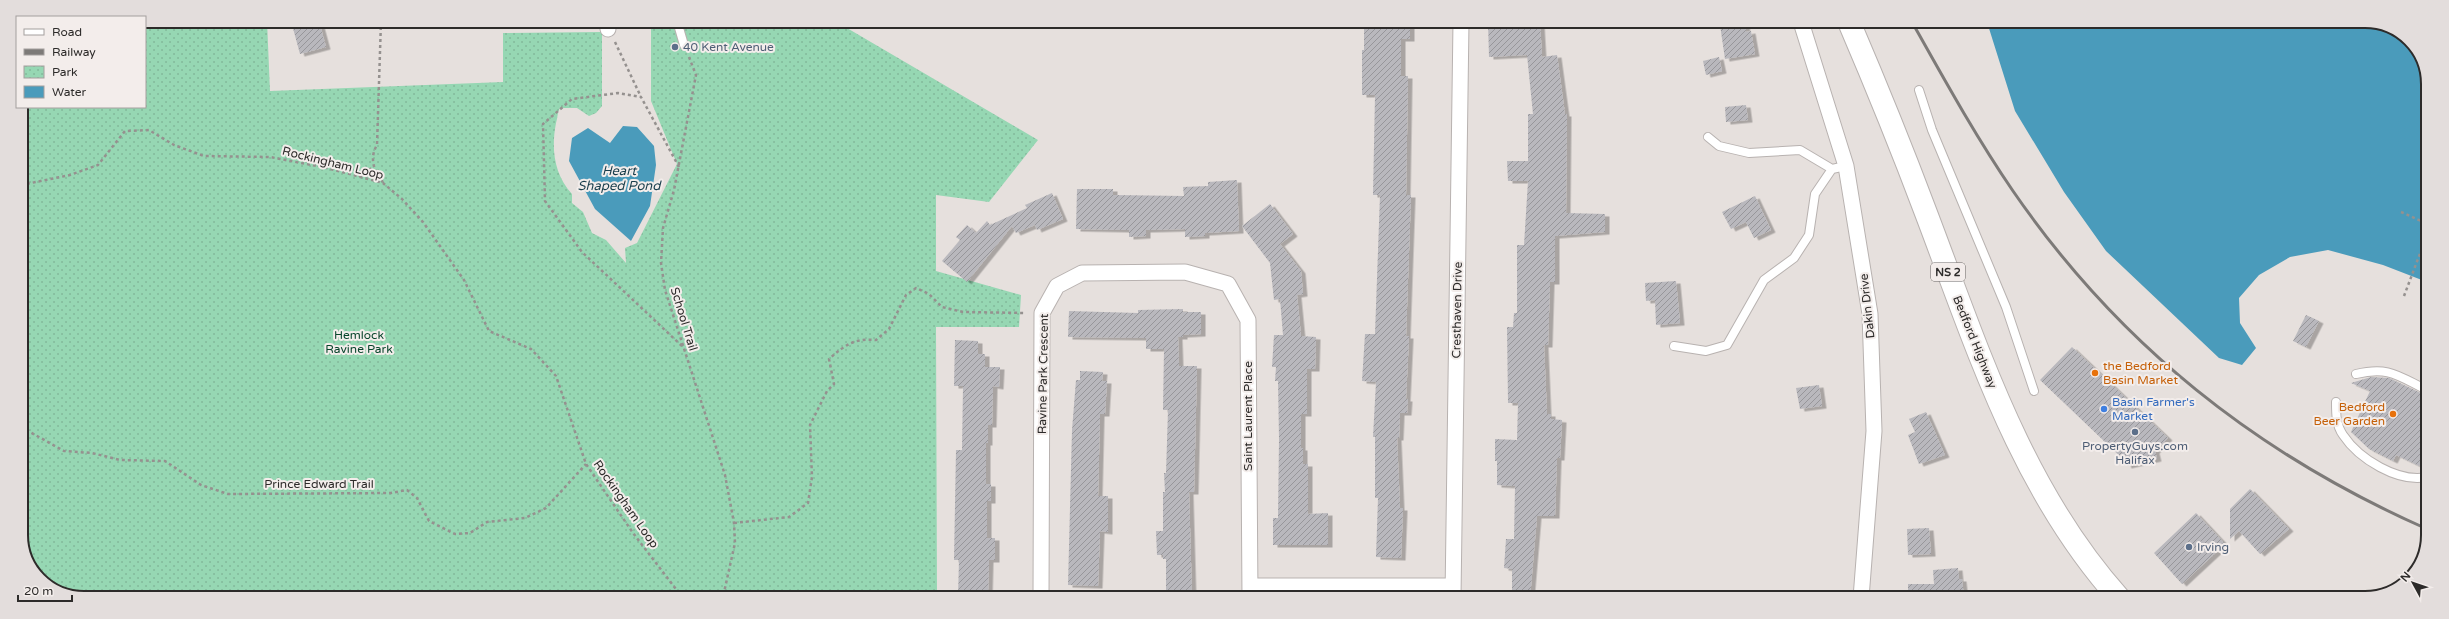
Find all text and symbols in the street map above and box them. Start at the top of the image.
legend [16,16,146,108]
text: Road [52,25,82,39]
place label: 40 Kent Avenue [683,40,774,54]
marker: 40 Kent Avenue [670,42,680,52]
text: Railway [52,45,96,59]
text: Park [52,65,78,79]
text: Water [52,85,87,99]
street label: Rockingham Loop [281,144,385,182]
water label: Heart Shaped Pond [578,163,662,194]
street label: Cresthaven Drive [1449,261,1465,358]
road number: NS 2 [1931,263,1965,281]
street label: Dakin Drive [1857,273,1877,339]
street label: School Trail [668,286,700,352]
street label: Bedford Highway [1950,294,2000,391]
street label: Ravine Park Crescent [1035,313,1051,434]
park label: Hemlock Ravine Park [325,328,393,356]
place label: the Bedford Basin Market [2103,359,2178,387]
street label: Saint Laurent Place [1241,361,1255,471]
marker: the Bedford Basin Market [2090,368,2100,378]
place label: Basin Farmer's Market [2112,395,2195,423]
place label: Bedford Beer Garden [2314,400,2385,428]
marker: Basin Farmer's Market [2099,404,2109,414]
marker: Bedford Beer Garden [2388,409,2398,419]
marker: PropertyGuys.com Halifax [2130,427,2140,437]
place label: PropertyGuys.com Halifax [2082,439,2188,467]
street label: Rockingham Loop [590,457,662,551]
street label: Prince Edward Trail [264,477,374,491]
place label: Irving [2197,540,2229,554]
marker: Irving [2184,542,2194,552]
north arrow [2393,563,2433,603]
text: N [2398,569,2414,584]
scale bar [18,577,72,603]
text: 20 m [24,584,53,598]

